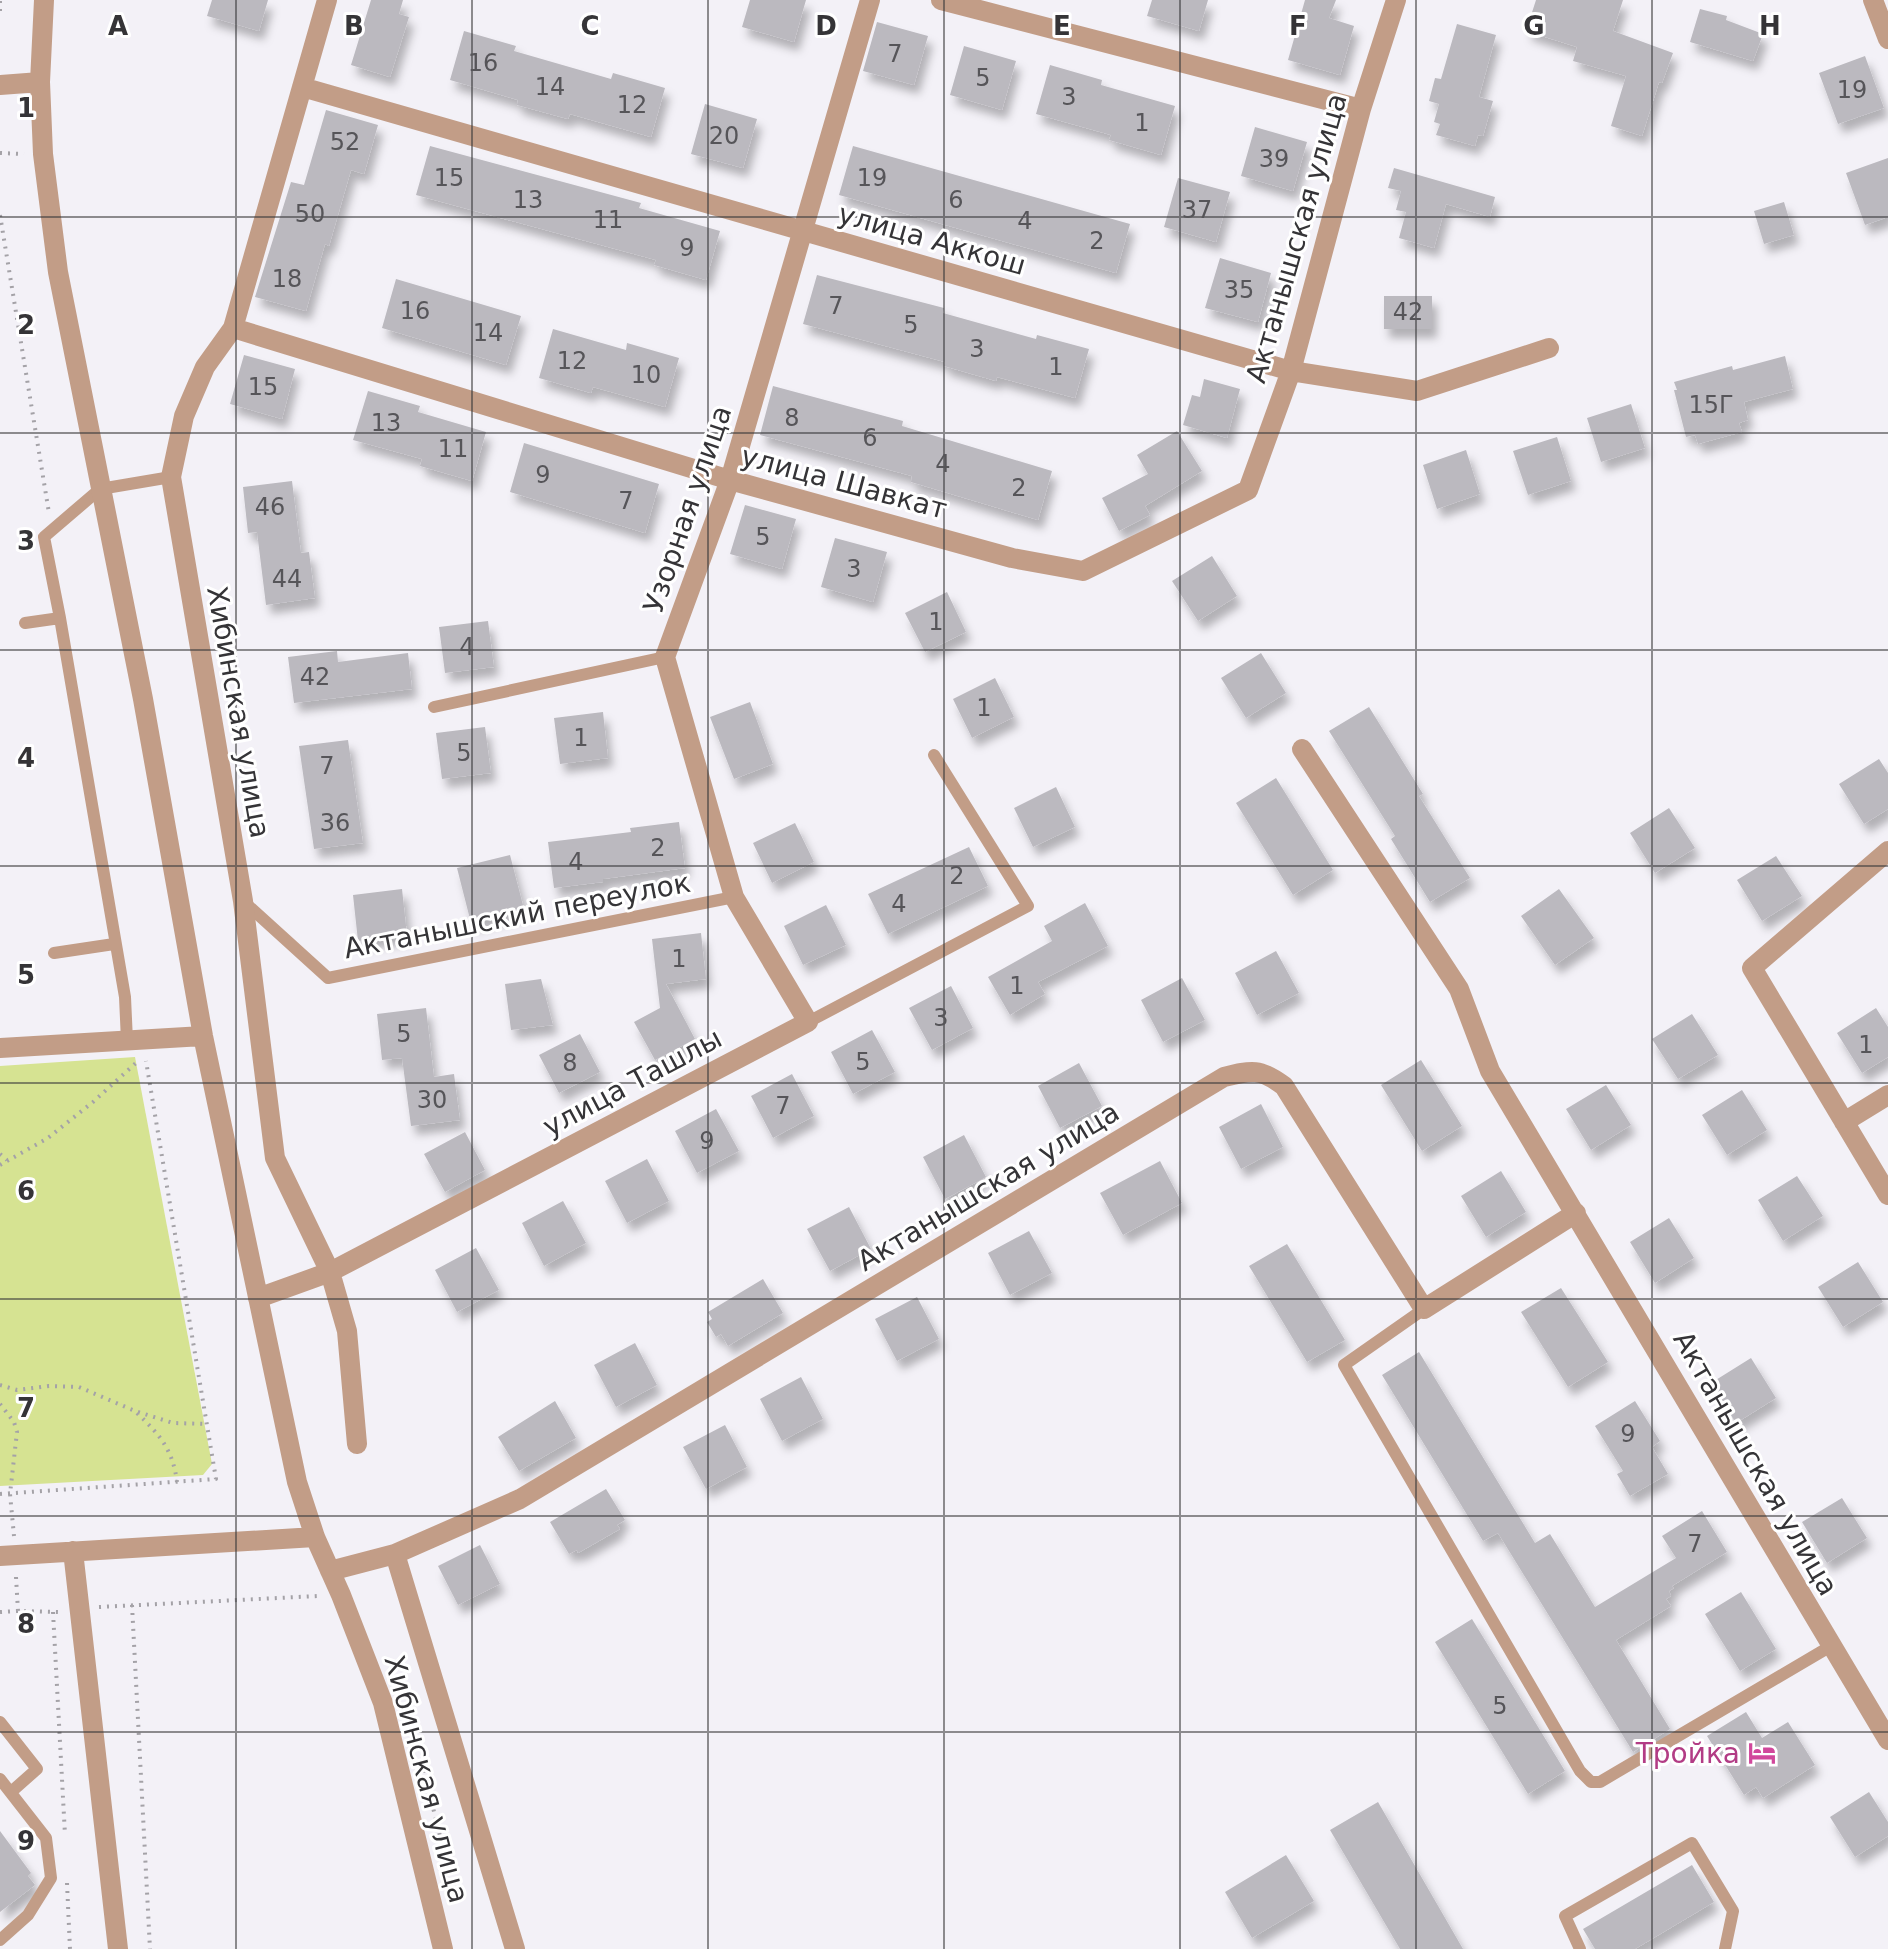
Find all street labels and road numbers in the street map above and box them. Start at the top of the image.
street label: Актанышская улица [1239,90,1354,387]
street label: улица Аккош [834,197,1029,282]
street label: Узорная улица [637,401,738,617]
street label: улица Шавкат [737,439,950,526]
street label: Хибинская улица [200,584,277,841]
street label: Актанышский переулок [341,866,693,965]
street label: улица Ташлы [537,1021,727,1143]
street label: Актанышская улица [851,1095,1125,1278]
street label: Актанышская улица [1666,1325,1845,1601]
street label: Хибинская улица [378,1652,475,1907]

